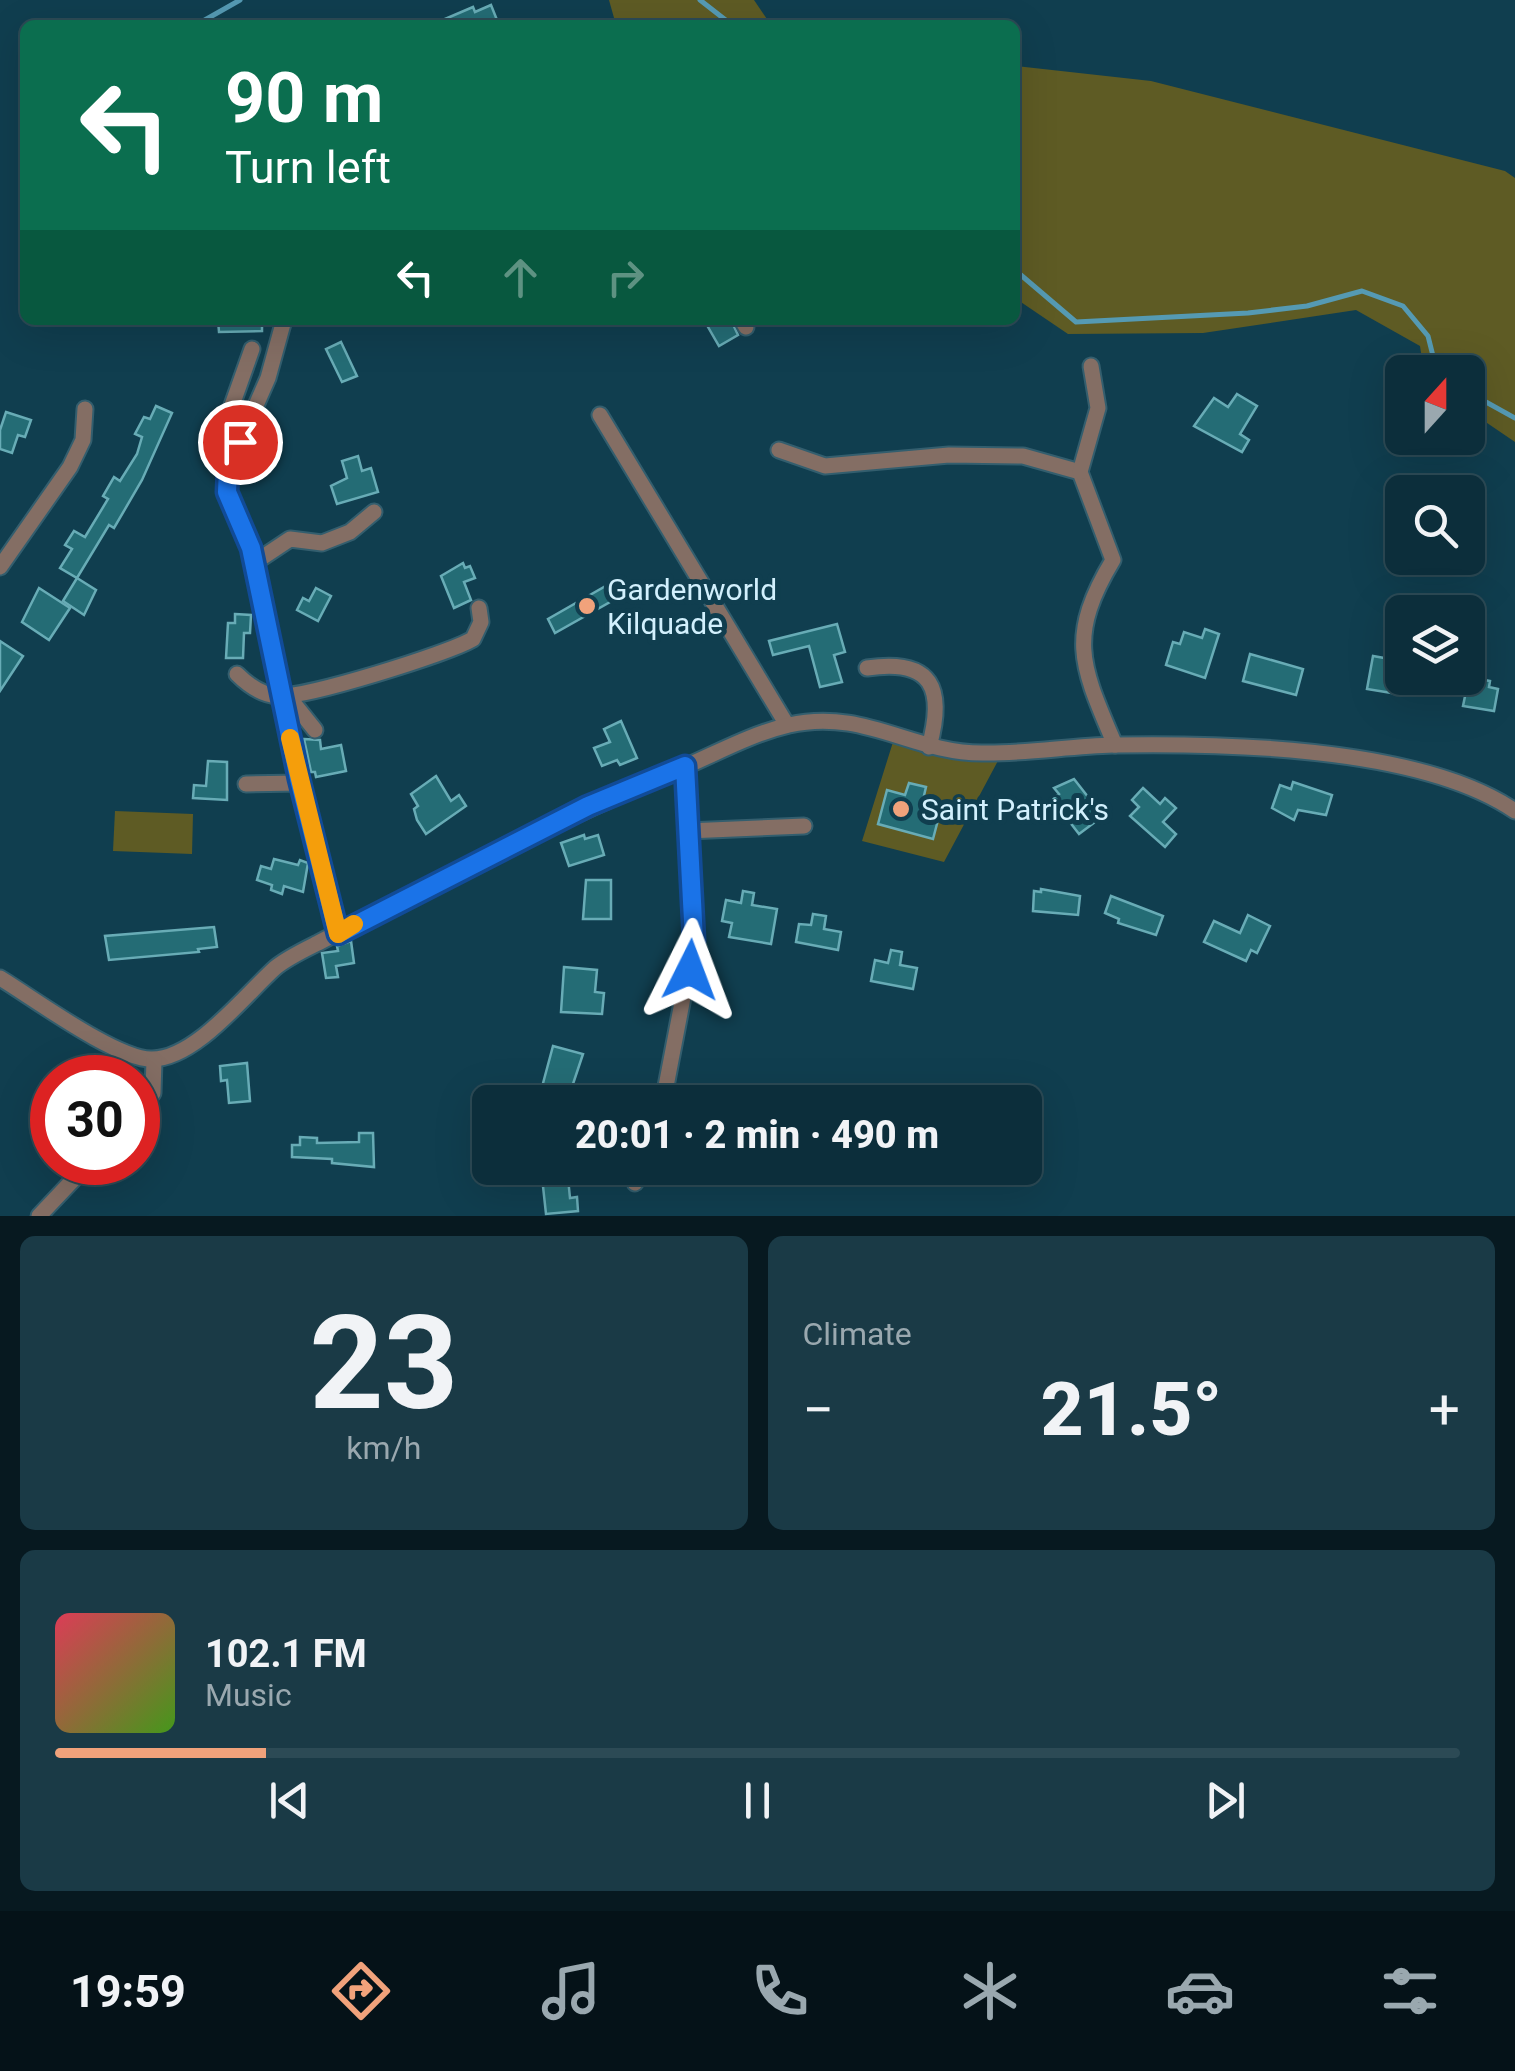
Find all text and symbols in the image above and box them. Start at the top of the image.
text: 90 m [225,57,383,139]
icon: left [60,60,190,190]
text: Turn left [225,141,391,194]
icon: left [388,250,443,305]
icon: ahead [493,250,548,305]
icon: right [598,250,653,305]
north arrow [1385,355,1485,455]
map controls [1385,355,1485,695]
pin [198,400,283,485]
icon: arrive [213,415,268,470]
button: search [1385,475,1485,575]
place label: Gardenworld Kilquade [607,572,777,641]
marker: Gardenworld Kilquade [576,595,598,617]
button: layers [1385,595,1485,695]
place label: Saint Patrick's [921,792,1109,827]
marker: Saint Patrick's [890,798,912,820]
position arrow [638,918,742,1022]
speed limit sign: 30 [30,1055,160,1185]
text: 20:01 · 2 min · 490 m [575,1113,939,1157]
text: 23 [309,1287,458,1440]
text: Climate [803,1315,912,1353]
text: 21.5° [1041,1365,1222,1453]
text: − [803,1378,834,1442]
text: + [1429,1378,1460,1442]
text: km/h [346,1429,421,1467]
text: 102.1 FM [205,1632,367,1676]
text: Music [205,1676,292,1714]
icon: previous [262,1773,317,1828]
icon: pause [730,1773,785,1828]
icon: next [1198,1773,1253,1828]
icon: directions [326,1956,396,2026]
icon: music [536,1956,606,2026]
icon: phone [745,1956,815,2026]
icon: climate [955,1956,1025,2026]
icon: car [1165,1956,1235,2026]
icon: filters [1375,1956,1445,2026]
text: 19:59 [70,1965,186,2018]

